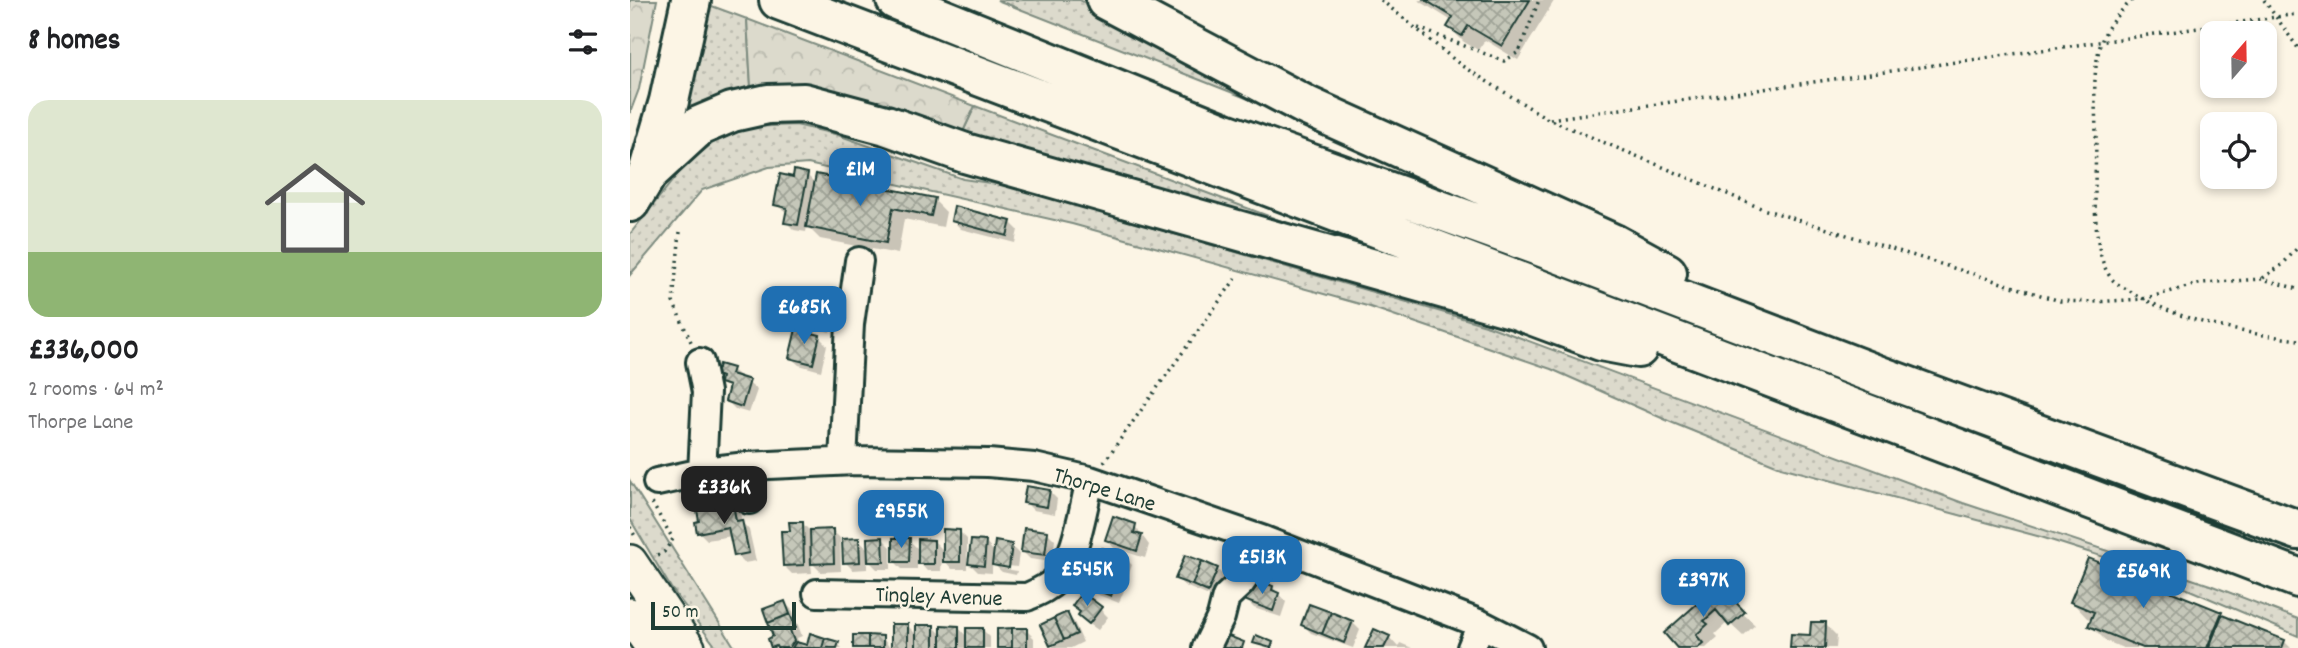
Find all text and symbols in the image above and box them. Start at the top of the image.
text: 8 homes [28,21,120,64]
north arrow [2200,21,2277,98]
map controls [2200,21,2277,189]
icon: filters [564,23,602,61]
button: locate [2200,112,2277,189]
icon: home [252,145,378,271]
pin: £1M [826,148,894,208]
text: £1M [845,154,875,187]
pin: £685K [755,286,853,346]
text: £685K [777,292,831,325]
text: £336,000 [28,331,139,374]
text: 2 rooms · 64 m² [28,374,164,407]
text: Thorpe Lane [28,407,133,440]
street label: Thorpe Lane [1049,460,1159,523]
pin: £336K [675,466,773,526]
text: £336K [697,472,751,505]
pin: £955K [852,490,950,550]
text: £955K [874,496,928,529]
pin: £513K [1213,536,1311,596]
text: £513K [1238,542,1286,575]
pin: £545K [1038,548,1136,608]
pin: £569K [2094,550,2192,610]
text: £545K [1061,554,1113,587]
text: £569K [2116,556,2170,589]
pin: £397K [1654,560,1752,619]
text: £397K [1677,565,1729,598]
street label: Tingley Avenue [875,580,1003,617]
scale bar [651,599,796,631]
text: 50 m [662,600,699,627]

